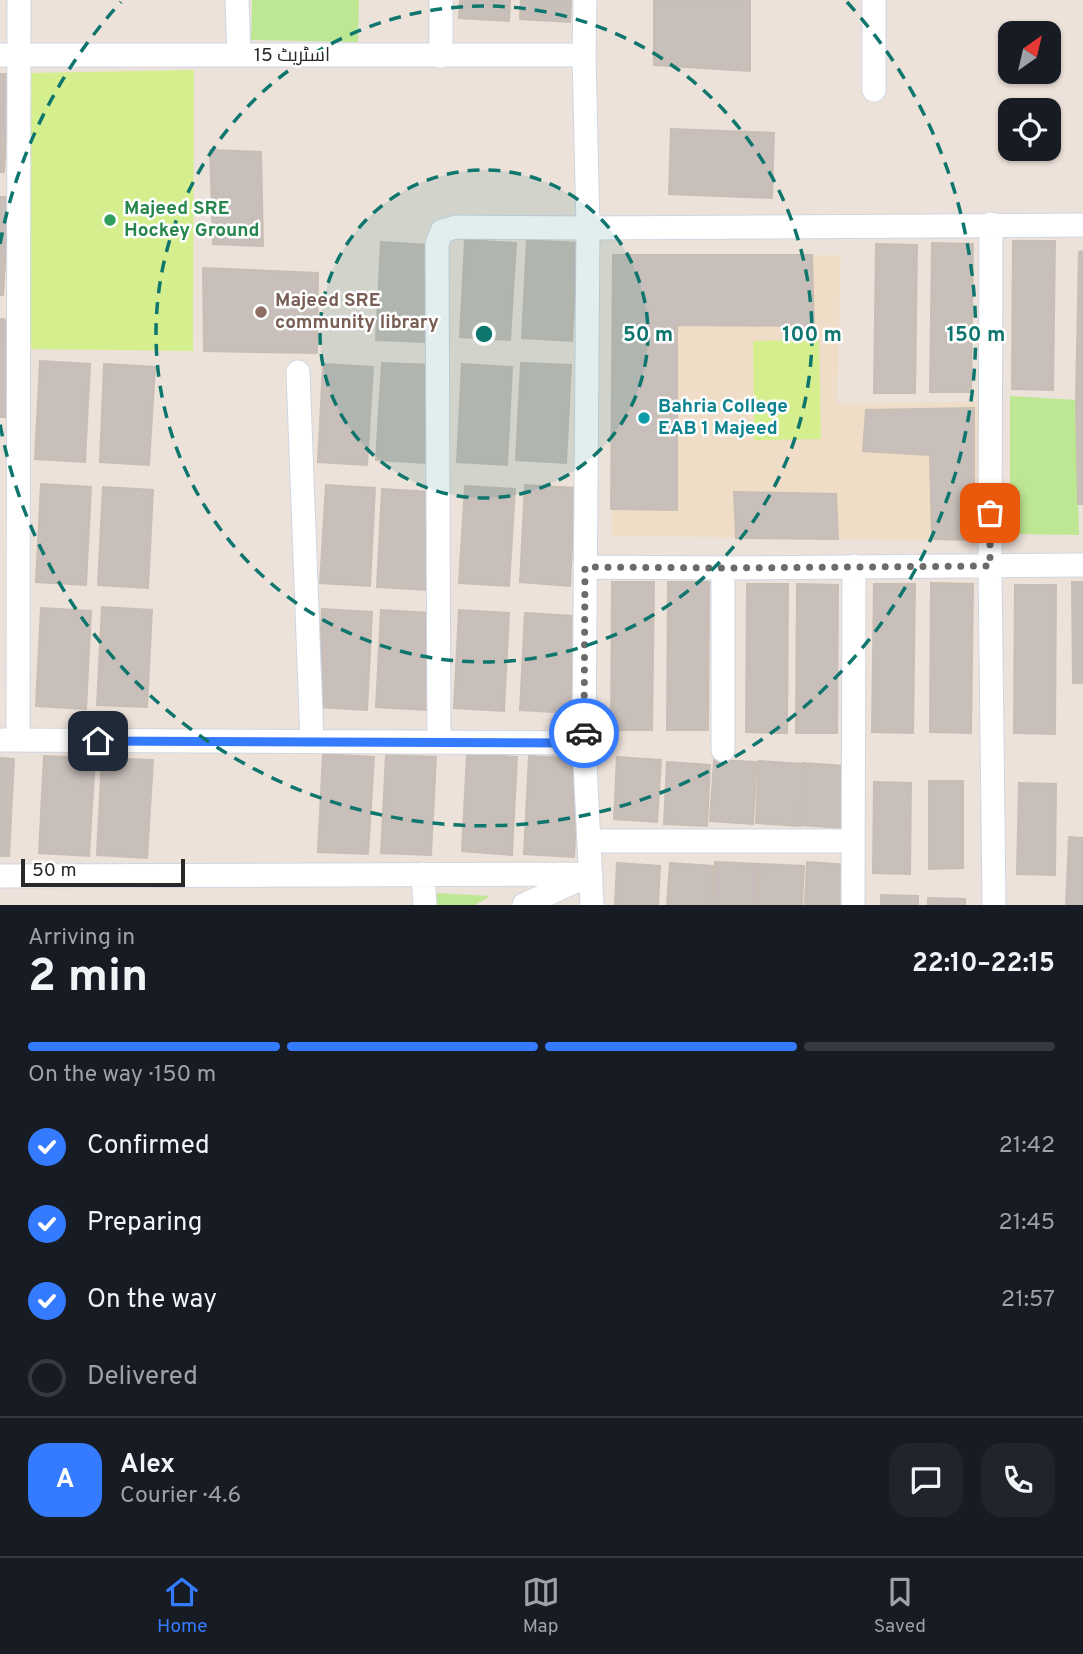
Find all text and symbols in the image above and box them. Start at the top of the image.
north arrow [998,21,1060,84]
map controls [998,21,1061,161]
street label: اسٹریٹ 15 [254,44,330,68]
button: locate [998,98,1061,161]
place label: Majeed SRE Hockey Ground [124,197,260,243]
marker: Majeed SRE Hockey Ground [102,212,118,228]
place label: Majeed SRE community library [275,289,439,335]
marker: Majeed SRE community library [253,304,269,320]
centre of rings [472,322,496,346]
text: 50 m [623,322,673,349]
text: 100 m [782,322,842,349]
text: 150 m [947,322,1005,349]
place label: Bahria College EAB 1 Majeed [658,395,788,441]
marker: Bahria College EAB 1 Majeed [636,410,652,426]
pin [960,483,1020,543]
icon: bag [971,494,1009,532]
courier [549,698,619,768]
pin [68,711,128,771]
icon: car [565,714,603,752]
icon: home [79,722,117,760]
scale bar [21,856,186,888]
text: 50 m [32,859,77,883]
text: Arriving in [28,924,135,953]
text: 22:10–22:15 [912,948,1055,981]
text: 2 min [28,949,148,1008]
text: On the way · 150 m [28,1061,216,1090]
icon: check [28,1128,66,1166]
text: Confirmed [87,1130,210,1163]
text: 21:42 [999,1132,1055,1161]
icon: check [28,1205,66,1243]
text: Preparing [87,1207,202,1240]
text: 21:45 [999,1209,1055,1238]
icon: check [28,1282,66,1320]
text: On the way [87,1284,217,1317]
text: 21:57 [1001,1286,1055,1315]
text: Delivered [87,1361,198,1394]
button: chat [889,1443,963,1517]
button: phone [981,1443,1055,1517]
text: Alex [120,1449,175,1482]
text: A [56,1464,74,1497]
text: Courier · 4.6 [120,1482,241,1511]
tab: Home [157,1573,208,1639]
tab: Map [522,1573,560,1639]
tab: Saved [874,1573,926,1639]

